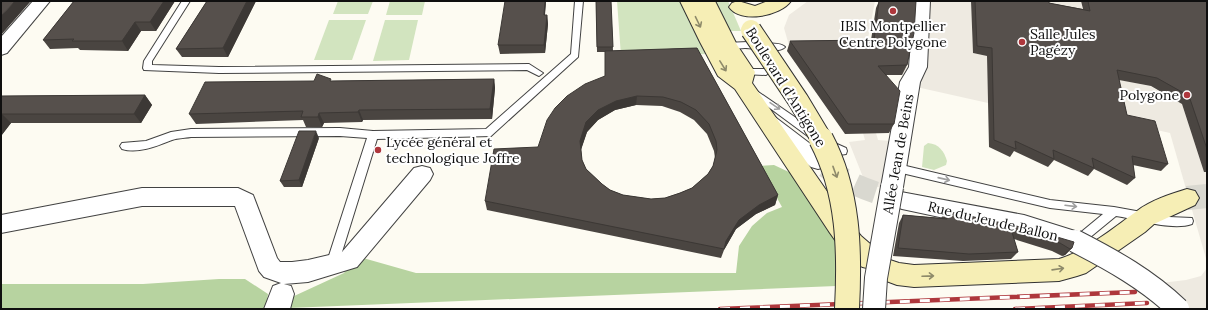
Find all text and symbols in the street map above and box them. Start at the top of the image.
marker: IBIS Montpellier Centre Polygone [888,6,898,16]
one-way arrow [695,16,702,28]
place label: IBIS Montpellier Centre Polygone [839,17,947,51]
street label: Boulevard d'Antigone [742,24,830,151]
place label: Salle Jules Pagézy [1030,25,1096,59]
marker: Salle Jules Pagézy [1017,37,1027,47]
one-way arrow [719,60,727,72]
place label: Polygone [1120,86,1179,104]
marker: Polygone [1182,90,1192,100]
street label: Allée Jean de Beins [878,92,917,217]
one-way arrow [769,102,780,110]
place label: Lycée général et technologique Joffre [386,133,520,167]
marker: Lycée général et technologique Joffre [373,145,383,155]
one-way arrow [831,166,839,178]
one-way arrow [937,176,950,184]
street label: Rue du Jeu de Ballon [926,197,1060,245]
one-way arrow [1064,202,1077,210]
one-way arrow [1051,266,1064,273]
one-way arrow [921,272,934,279]

